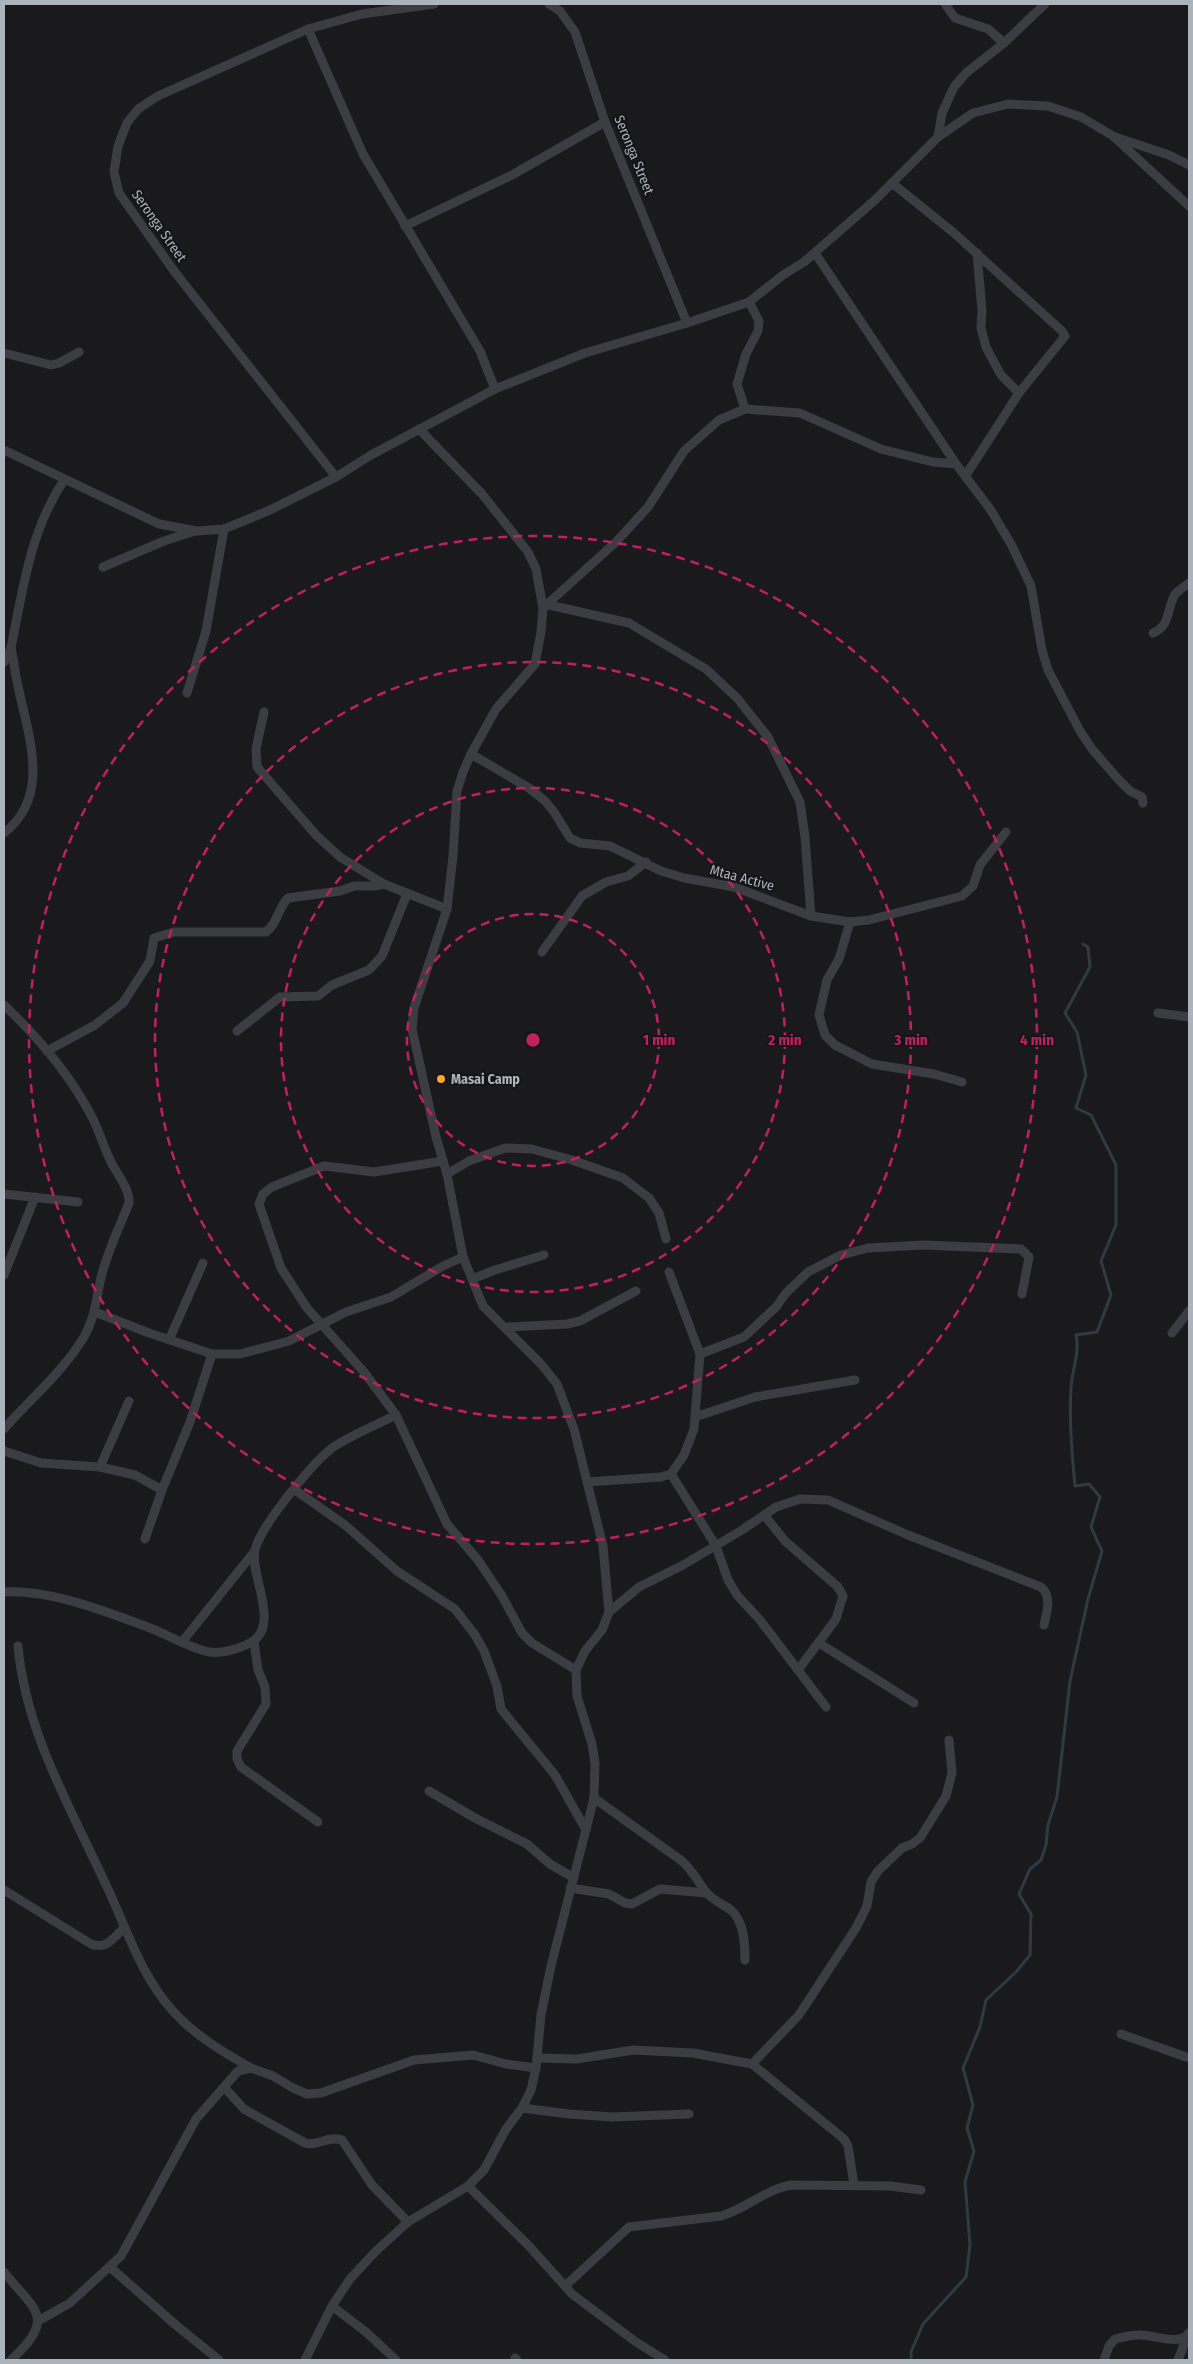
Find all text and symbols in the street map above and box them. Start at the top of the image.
street label: Seronga Street [610,113,658,198]
street label: Seronga Street [128,187,190,266]
street label: Mtaa Active [708,861,776,895]
centre of rings [524,1031,542,1049]
text: 1 min [643,1031,675,1049]
text: 2 min [767,1031,802,1049]
text: 3 min [893,1031,928,1049]
text: 4 min [1020,1031,1054,1049]
place label: Masai Camp [451,1071,520,1088]
marker: Masai Camp [435,1073,447,1085]

